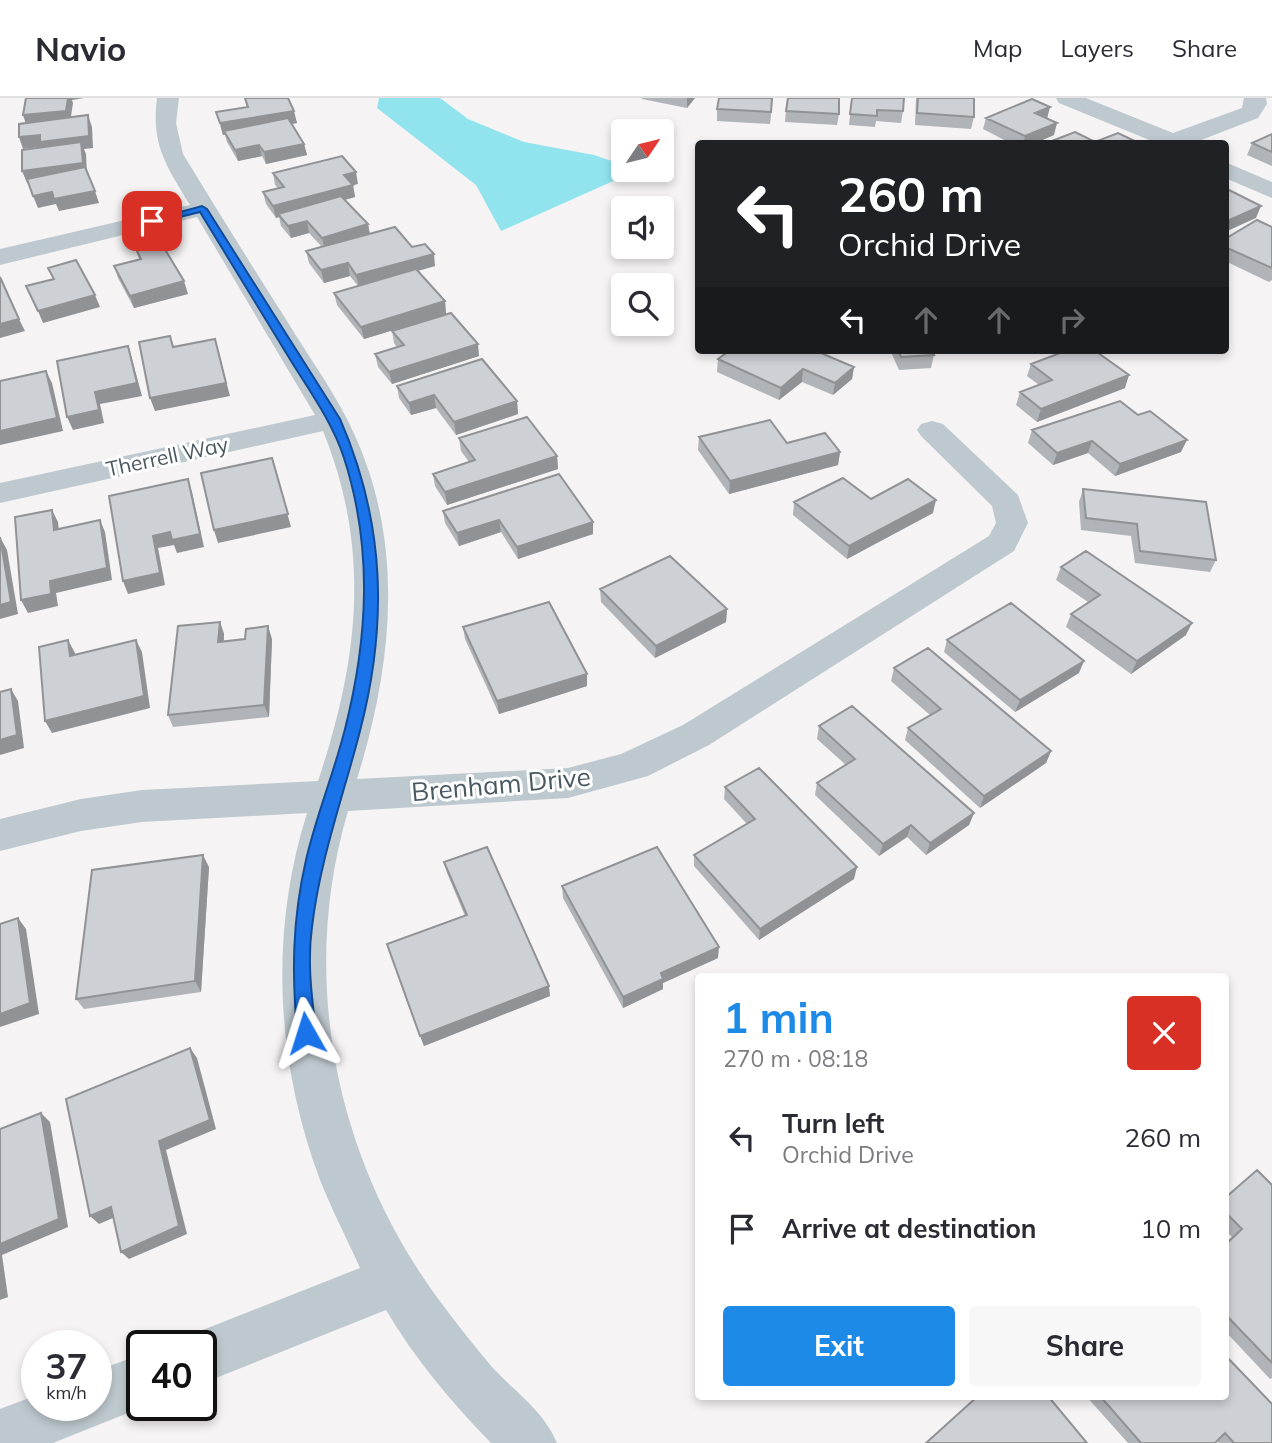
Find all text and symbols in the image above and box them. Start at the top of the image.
text: Navio [35,28,126,69]
text: Map [973,33,1022,63]
text: Layers [1060,33,1134,63]
text: Share [1172,33,1237,63]
north arrow [611,119,674,182]
map controls [611,119,674,336]
text: 260 m [838,163,984,224]
icon: left [723,168,814,259]
pin [122,191,182,251]
button: sound [611,196,674,259]
icon: arrive [133,202,171,240]
text: Orchid Drive [838,224,1021,264]
button: search [611,273,674,336]
icon: left [834,301,872,339]
icon: ahead [907,301,945,339]
icon: ahead [980,301,1018,339]
icon: right [1053,301,1091,339]
street label: Therrell Way [104,430,230,482]
street label: Brenham Drive [410,760,592,808]
text: 1 min [723,991,834,1044]
position arrow [269,996,343,1070]
button: close [1127,996,1201,1070]
text: 270 m · 08:18 [723,1044,868,1073]
text: Turn left [782,1107,884,1140]
icon: left [723,1119,761,1157]
text: 260 m [1125,1121,1201,1154]
text: Orchid Drive [782,1140,914,1169]
icon: arrive [723,1210,761,1248]
text: Arrive at destination [782,1212,1037,1245]
text: 10 m [1140,1212,1201,1245]
button: Exit [723,1306,955,1386]
button: Share [969,1306,1201,1386]
speed limit sign: 40 [126,1330,217,1421]
text: 37 [45,1344,88,1388]
text: km/h [46,1381,87,1404]

